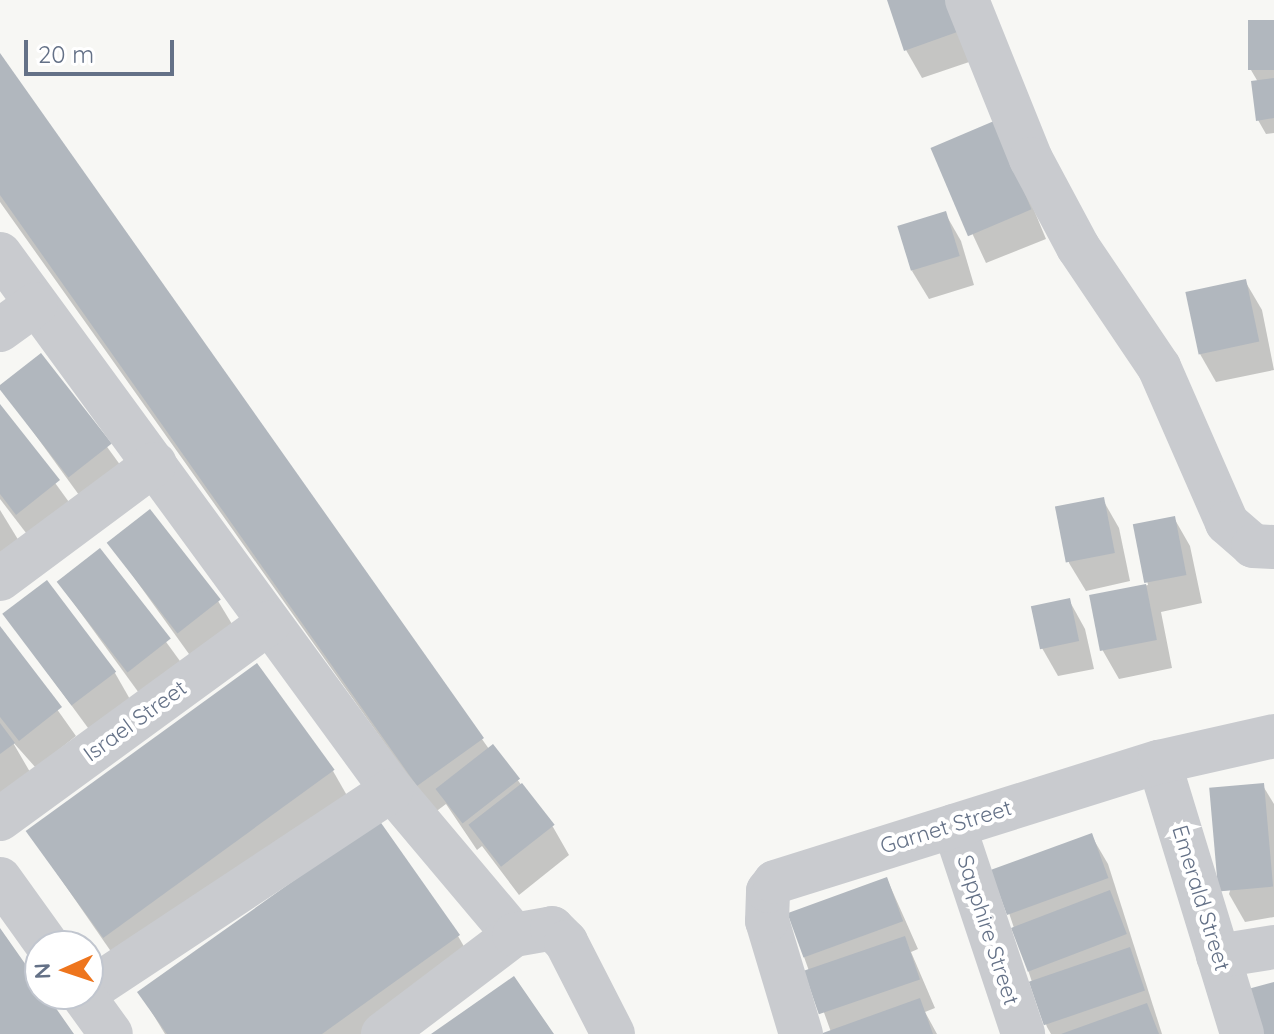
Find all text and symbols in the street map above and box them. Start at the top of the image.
scale bar [28,24,178,74]
text: 20 m [38,39,94,69]
street label: Israel Street [78,675,192,767]
street label: Garnet Street [877,794,1015,860]
street label: Emerald Street [1166,822,1236,974]
street label: Sapphire Street [951,852,1025,1008]
north arrow [24,930,104,1010]
text: N [28,962,56,980]

